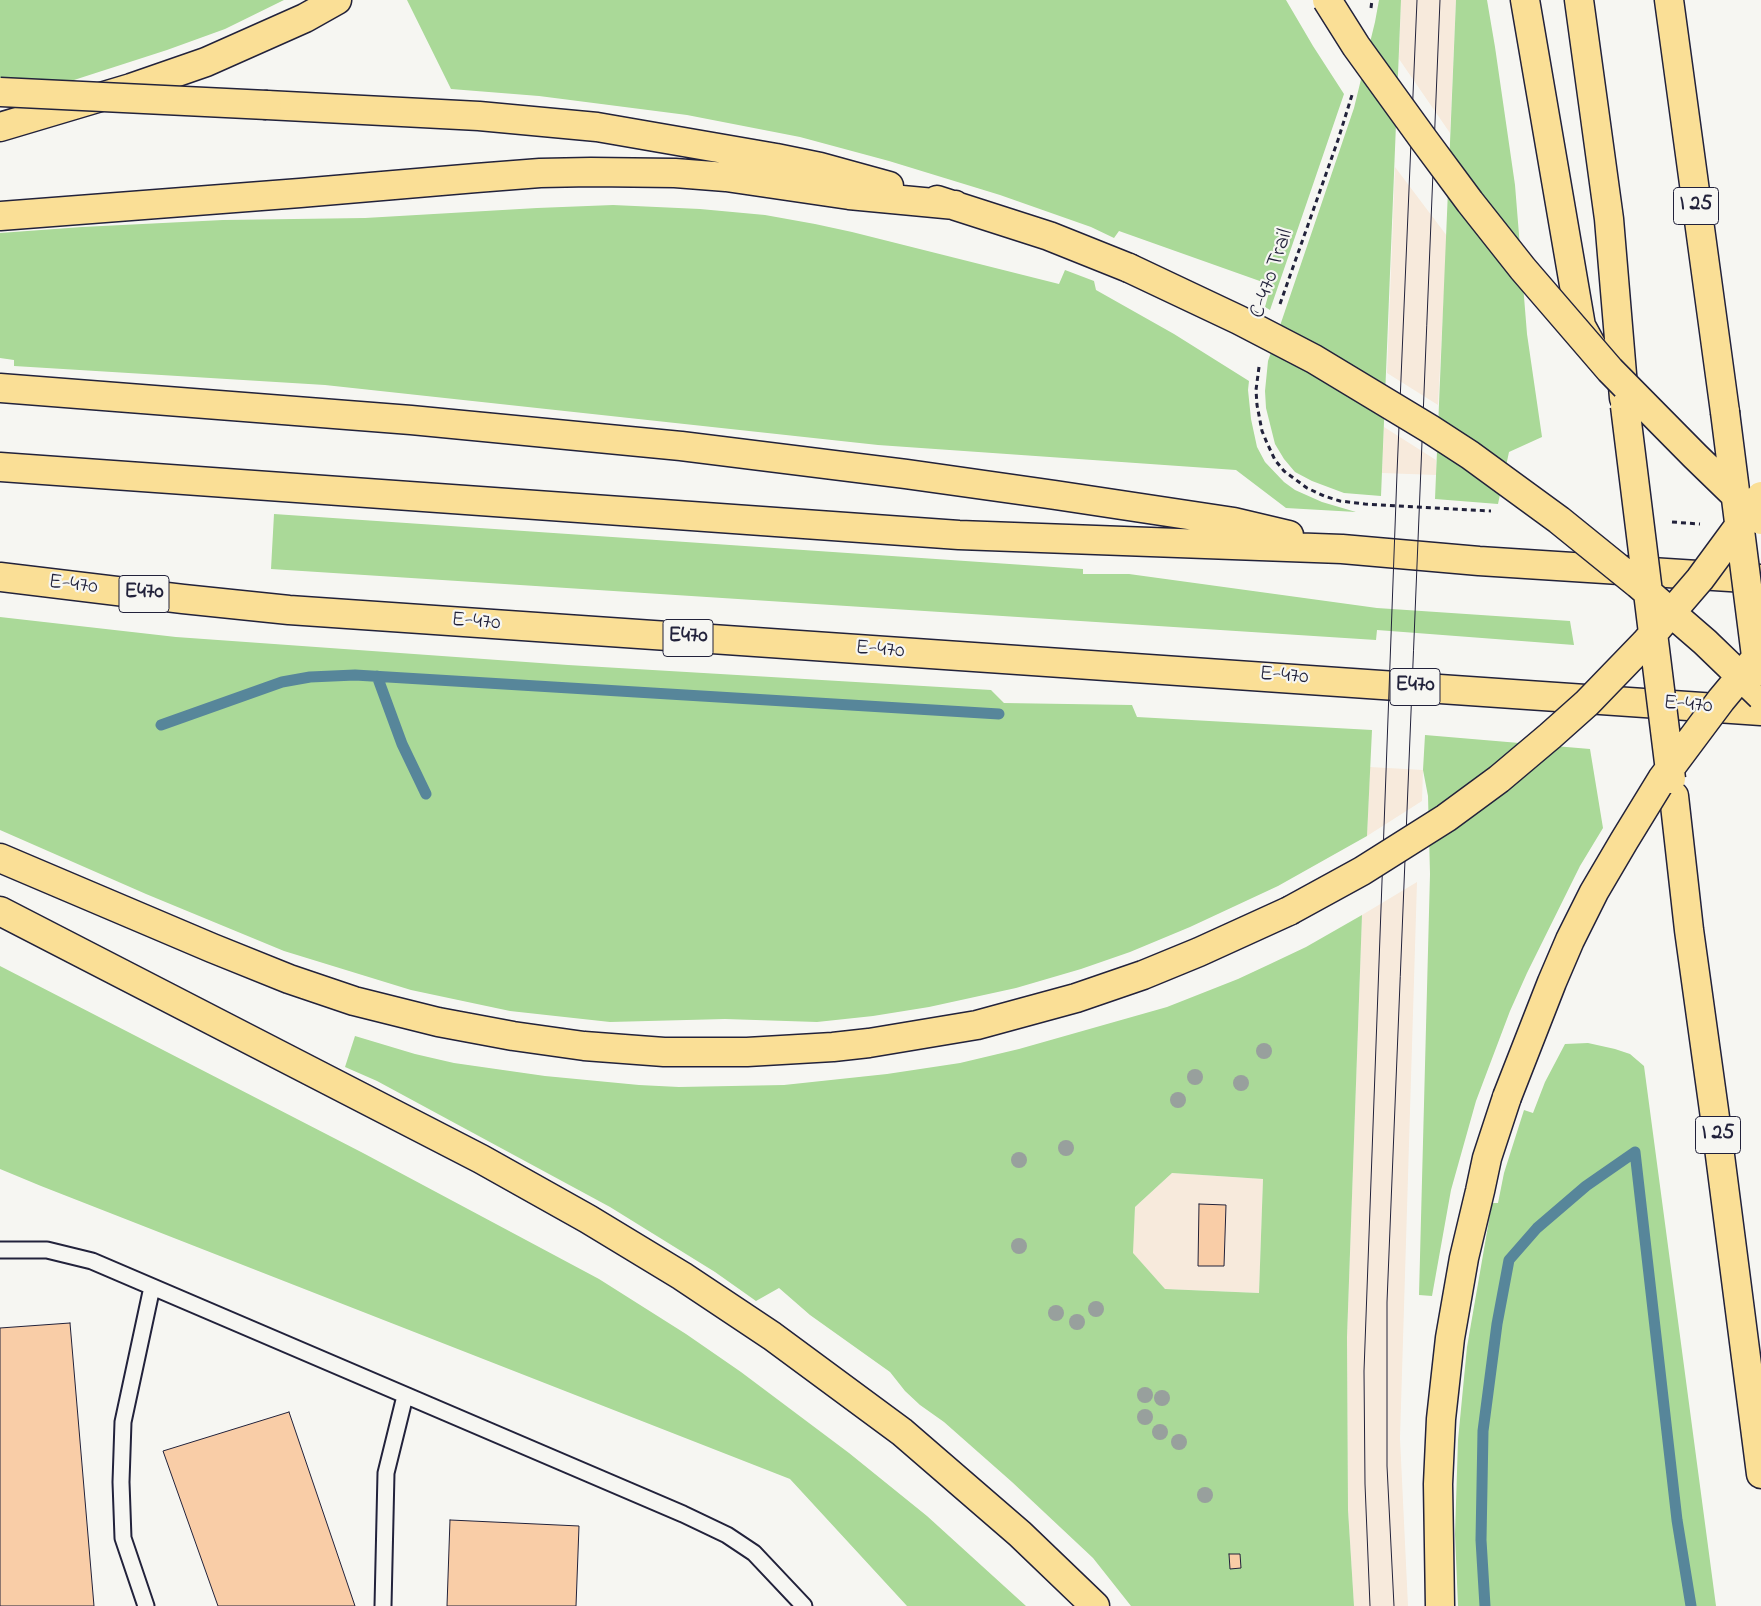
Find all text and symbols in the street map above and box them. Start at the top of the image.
road number: I 25 [1674,188,1718,225]
street label: C-470 Trail [1245,226,1301,322]
street label: E-470 [47,570,99,602]
road number: E470 [119,576,169,612]
street label: E-470 [451,608,501,638]
road number: E470 [663,620,713,656]
street label: E-470 [855,636,905,666]
street label: E-470 [1259,662,1309,692]
road number: E470 [1390,669,1440,706]
street label: E-470 [1663,691,1713,721]
road number: I 25 [1696,1116,1740,1154]

